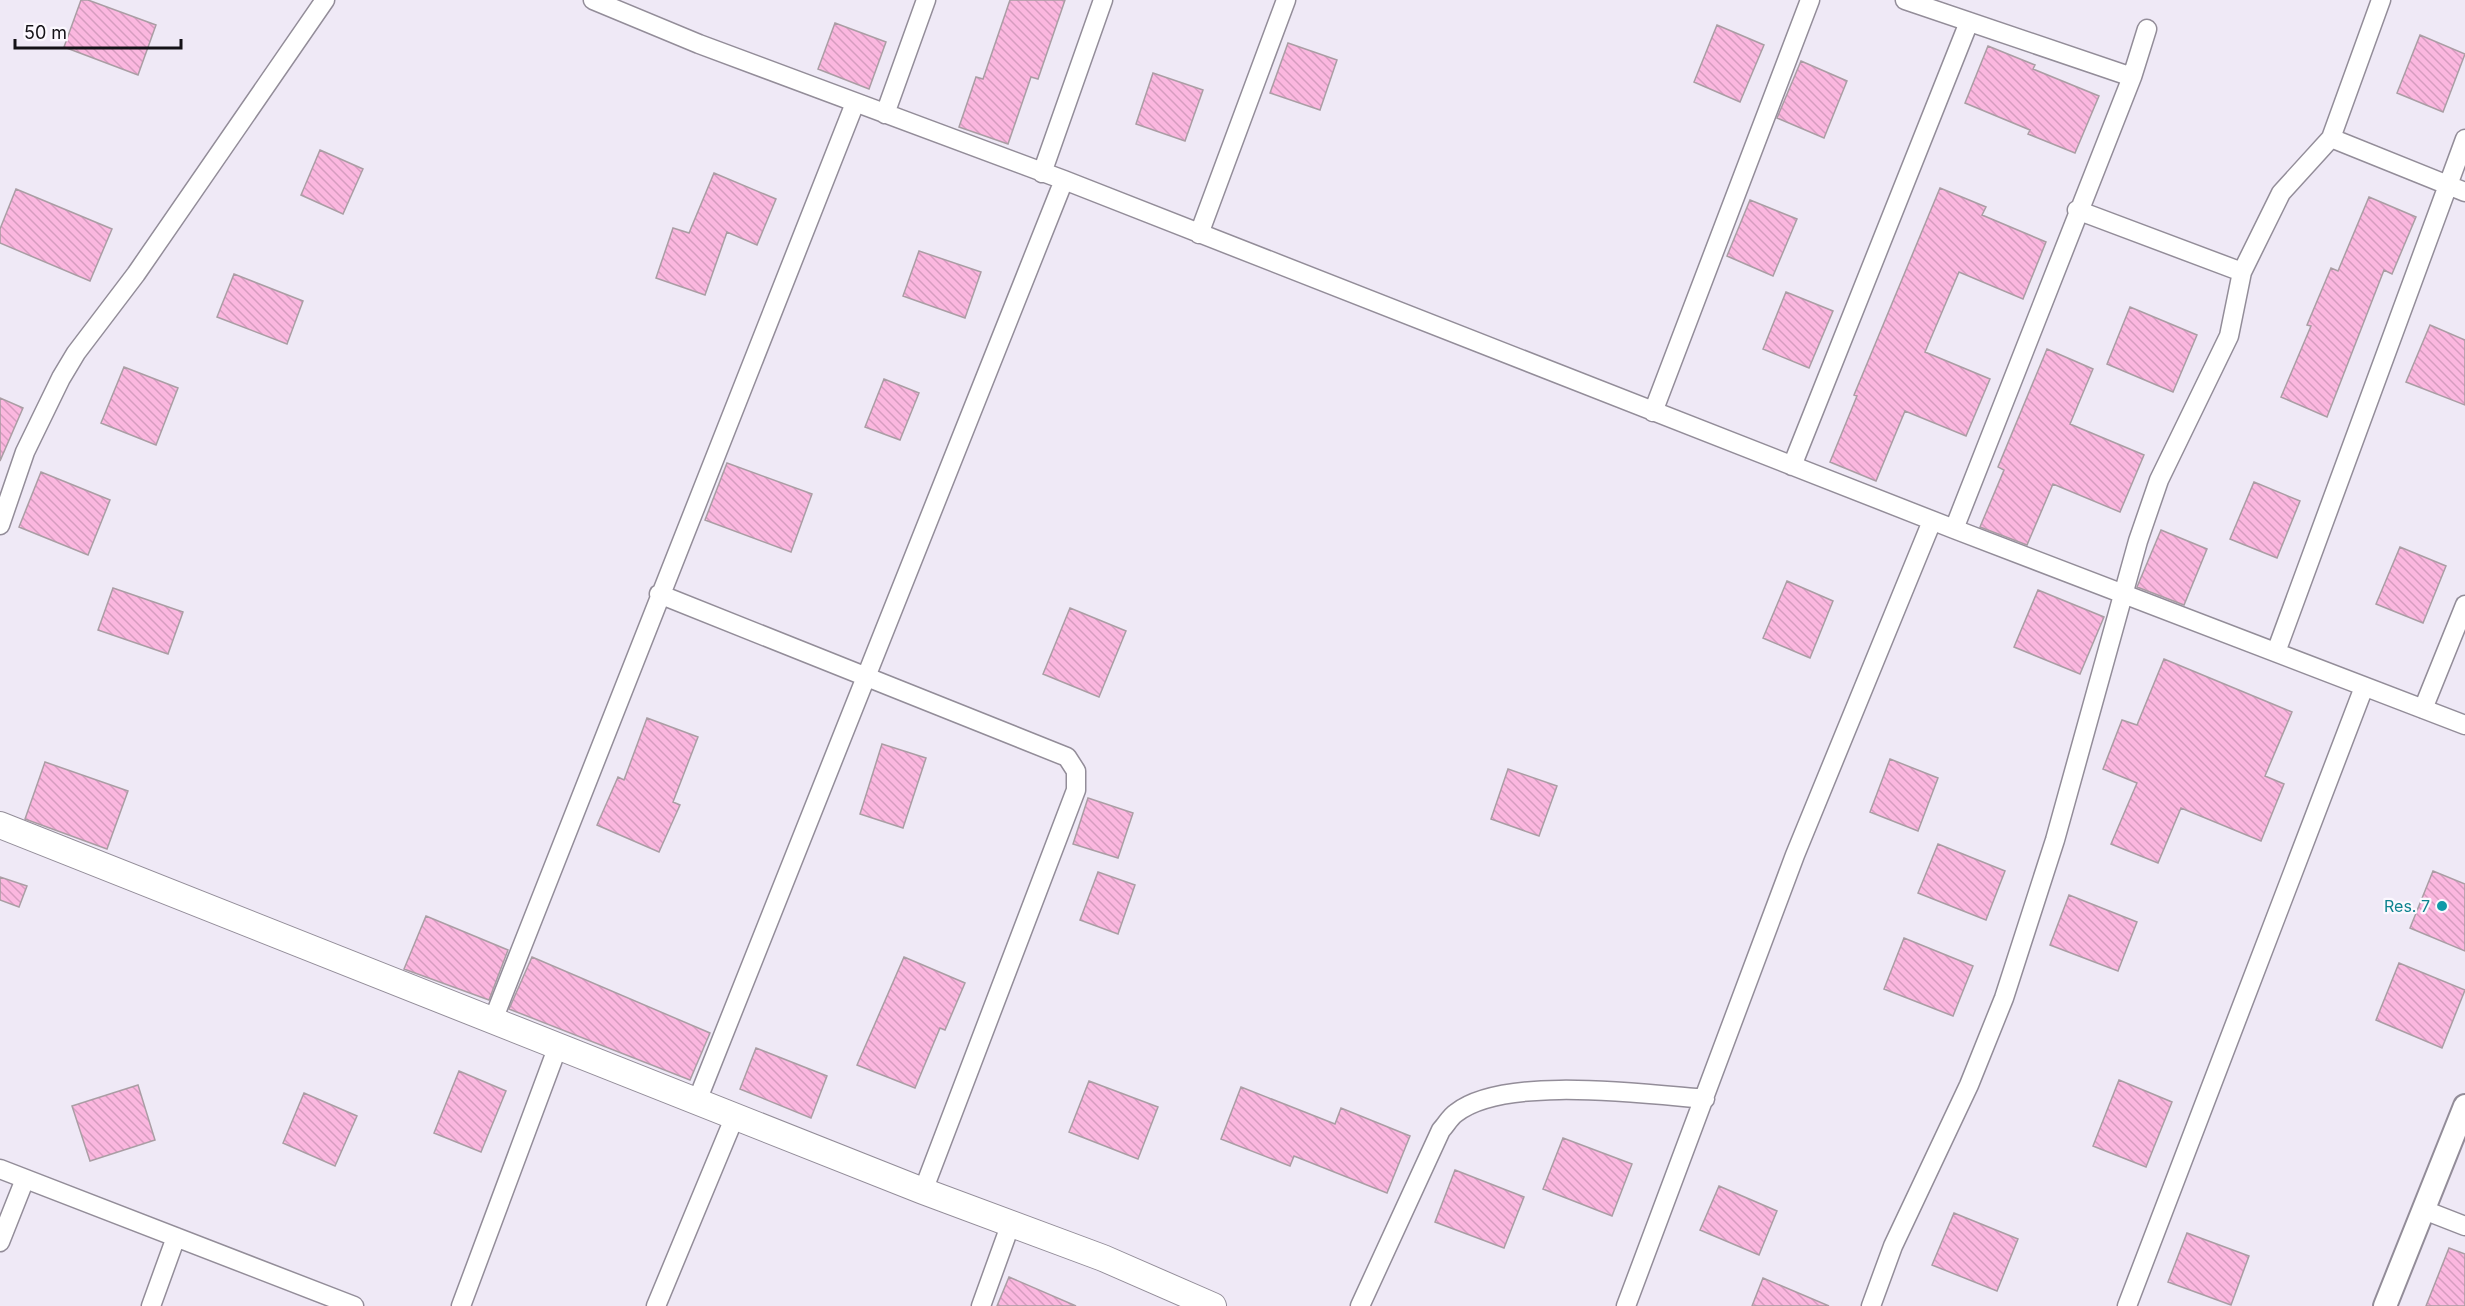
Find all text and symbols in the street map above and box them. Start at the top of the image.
scale bar [15,12,182,50]
text: 50 m [24,22,67,43]
place label: Res. 7 [2384,896,2430,916]
marker: Res. 7 [2435,899,2449,913]

